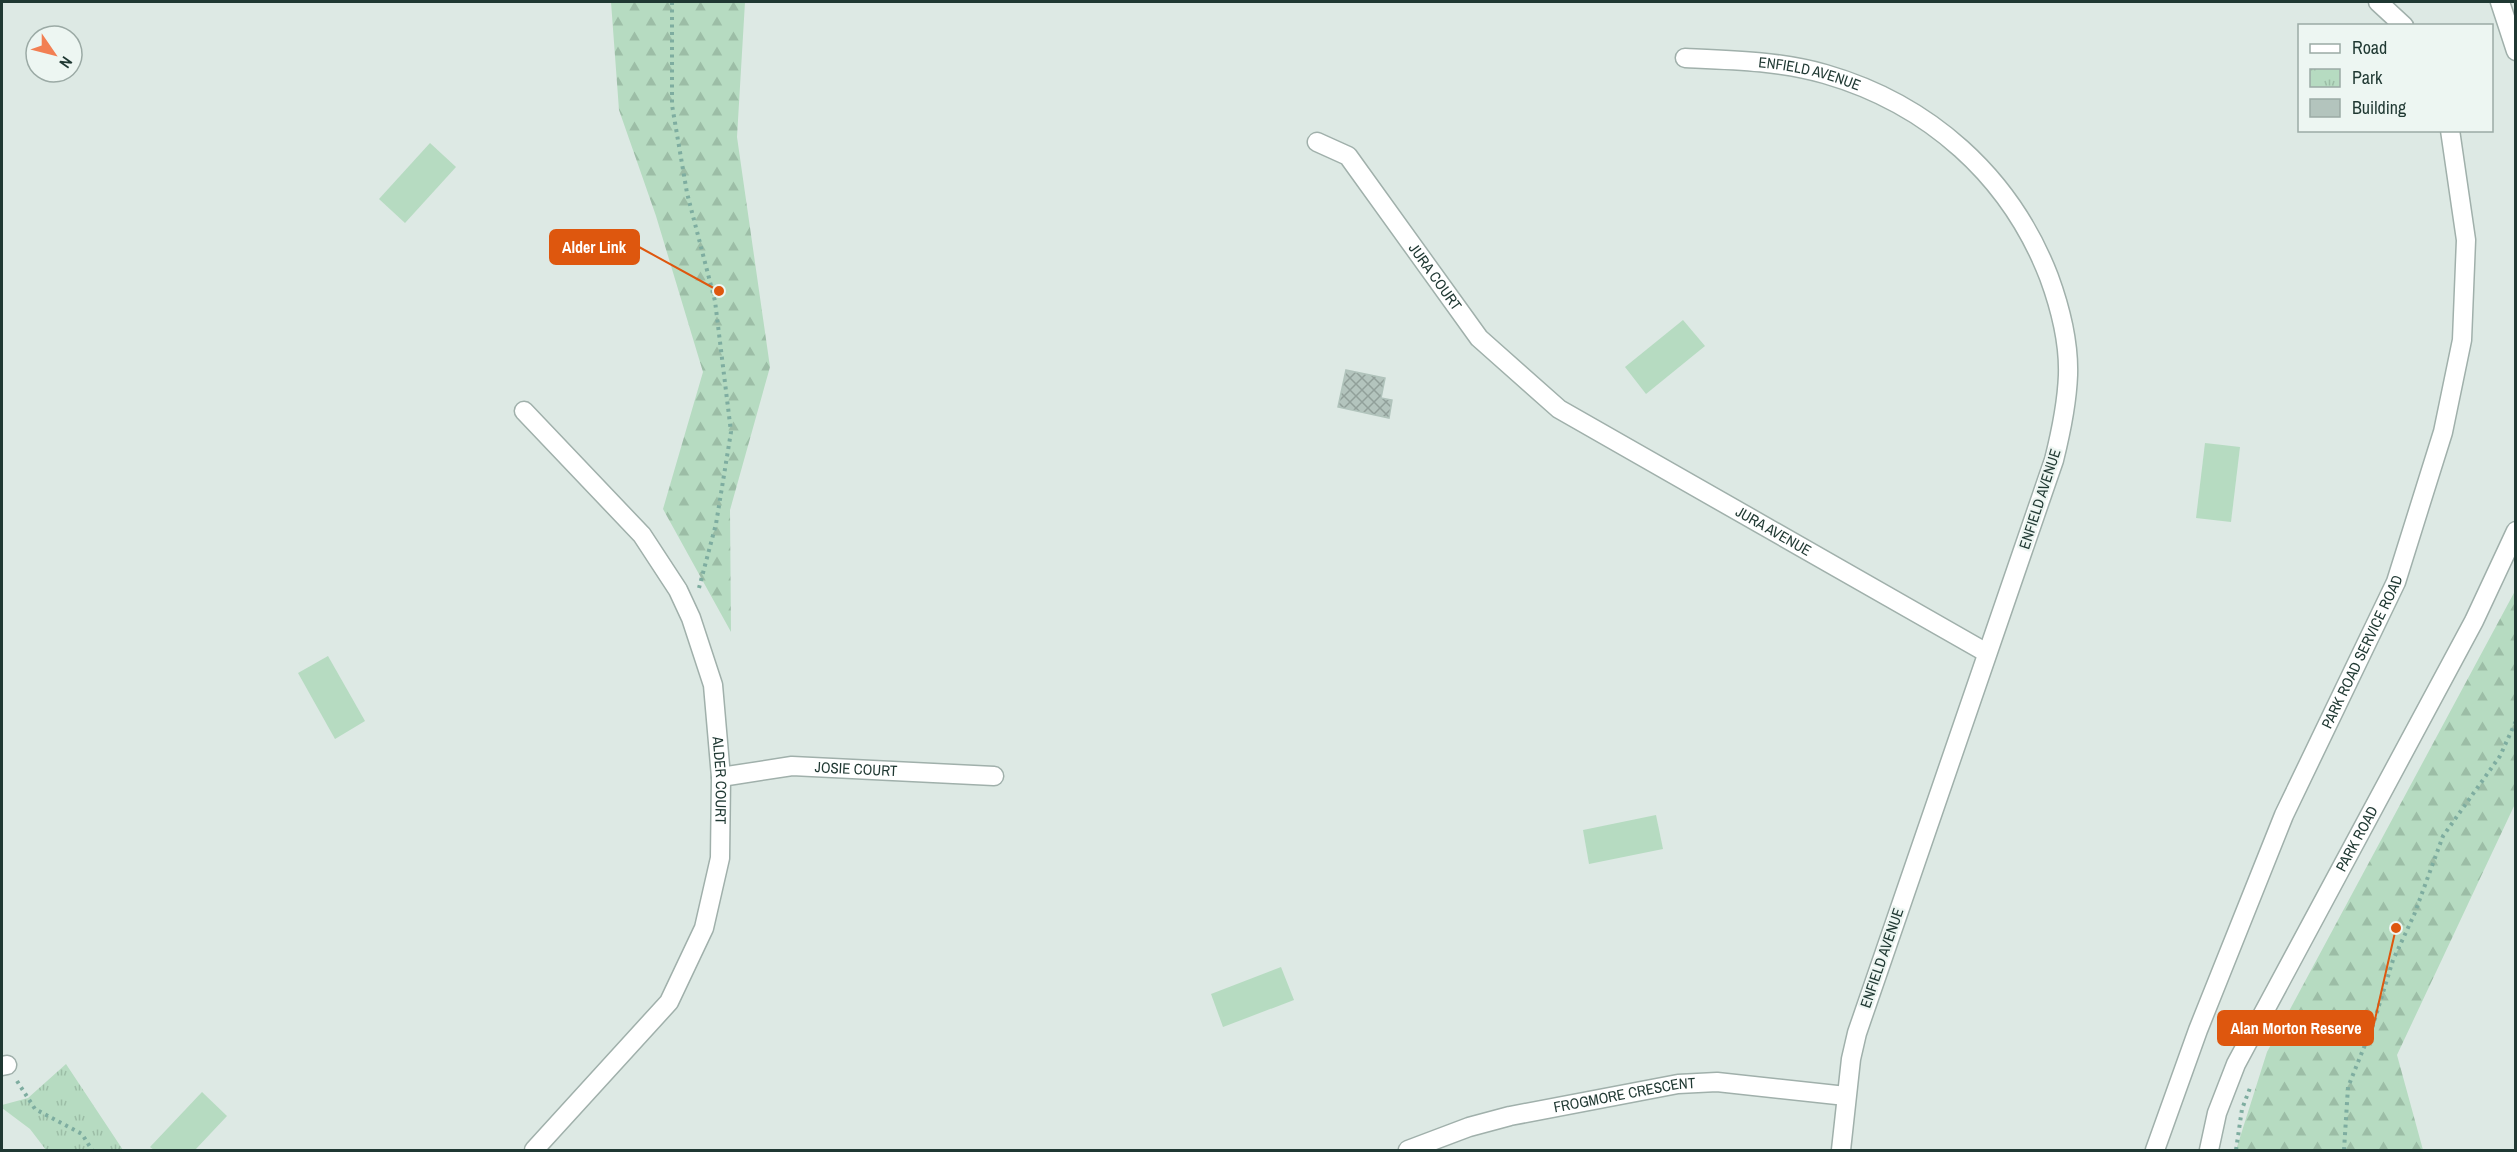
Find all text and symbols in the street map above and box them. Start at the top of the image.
north arrow [24,24,84,84]
legend [2298,24,2493,132]
text: Road [2352,35,2387,60]
street label: ENFIELD AVENUE [1758,51,1864,95]
text: N [55,52,78,73]
text: Park [2352,65,2383,90]
text: Building [2352,95,2407,120]
callout: Alder Link [550,230,639,264]
text: Alder Link [562,236,627,258]
street label: JURA COURT [1404,239,1467,315]
street label: ENFIELD AVENUE [2013,446,2066,552]
street label: JURA AVENUE [1732,501,1815,561]
street label: PARK ROAD SERVICE ROAD [2316,572,2407,732]
street label: ALDER COURT [707,735,732,825]
street label: JOSIE COURT [814,756,898,781]
street label: PARK ROAD [2330,802,2383,875]
street label: ENFIELD AVENUE [1855,905,1908,1011]
callout: Alan Morton Reserve [2218,1011,2373,1045]
text: Alan Morton Reserve [2230,1017,2362,1039]
street label: FROGMORE CRESCENT [1552,1072,1696,1117]

